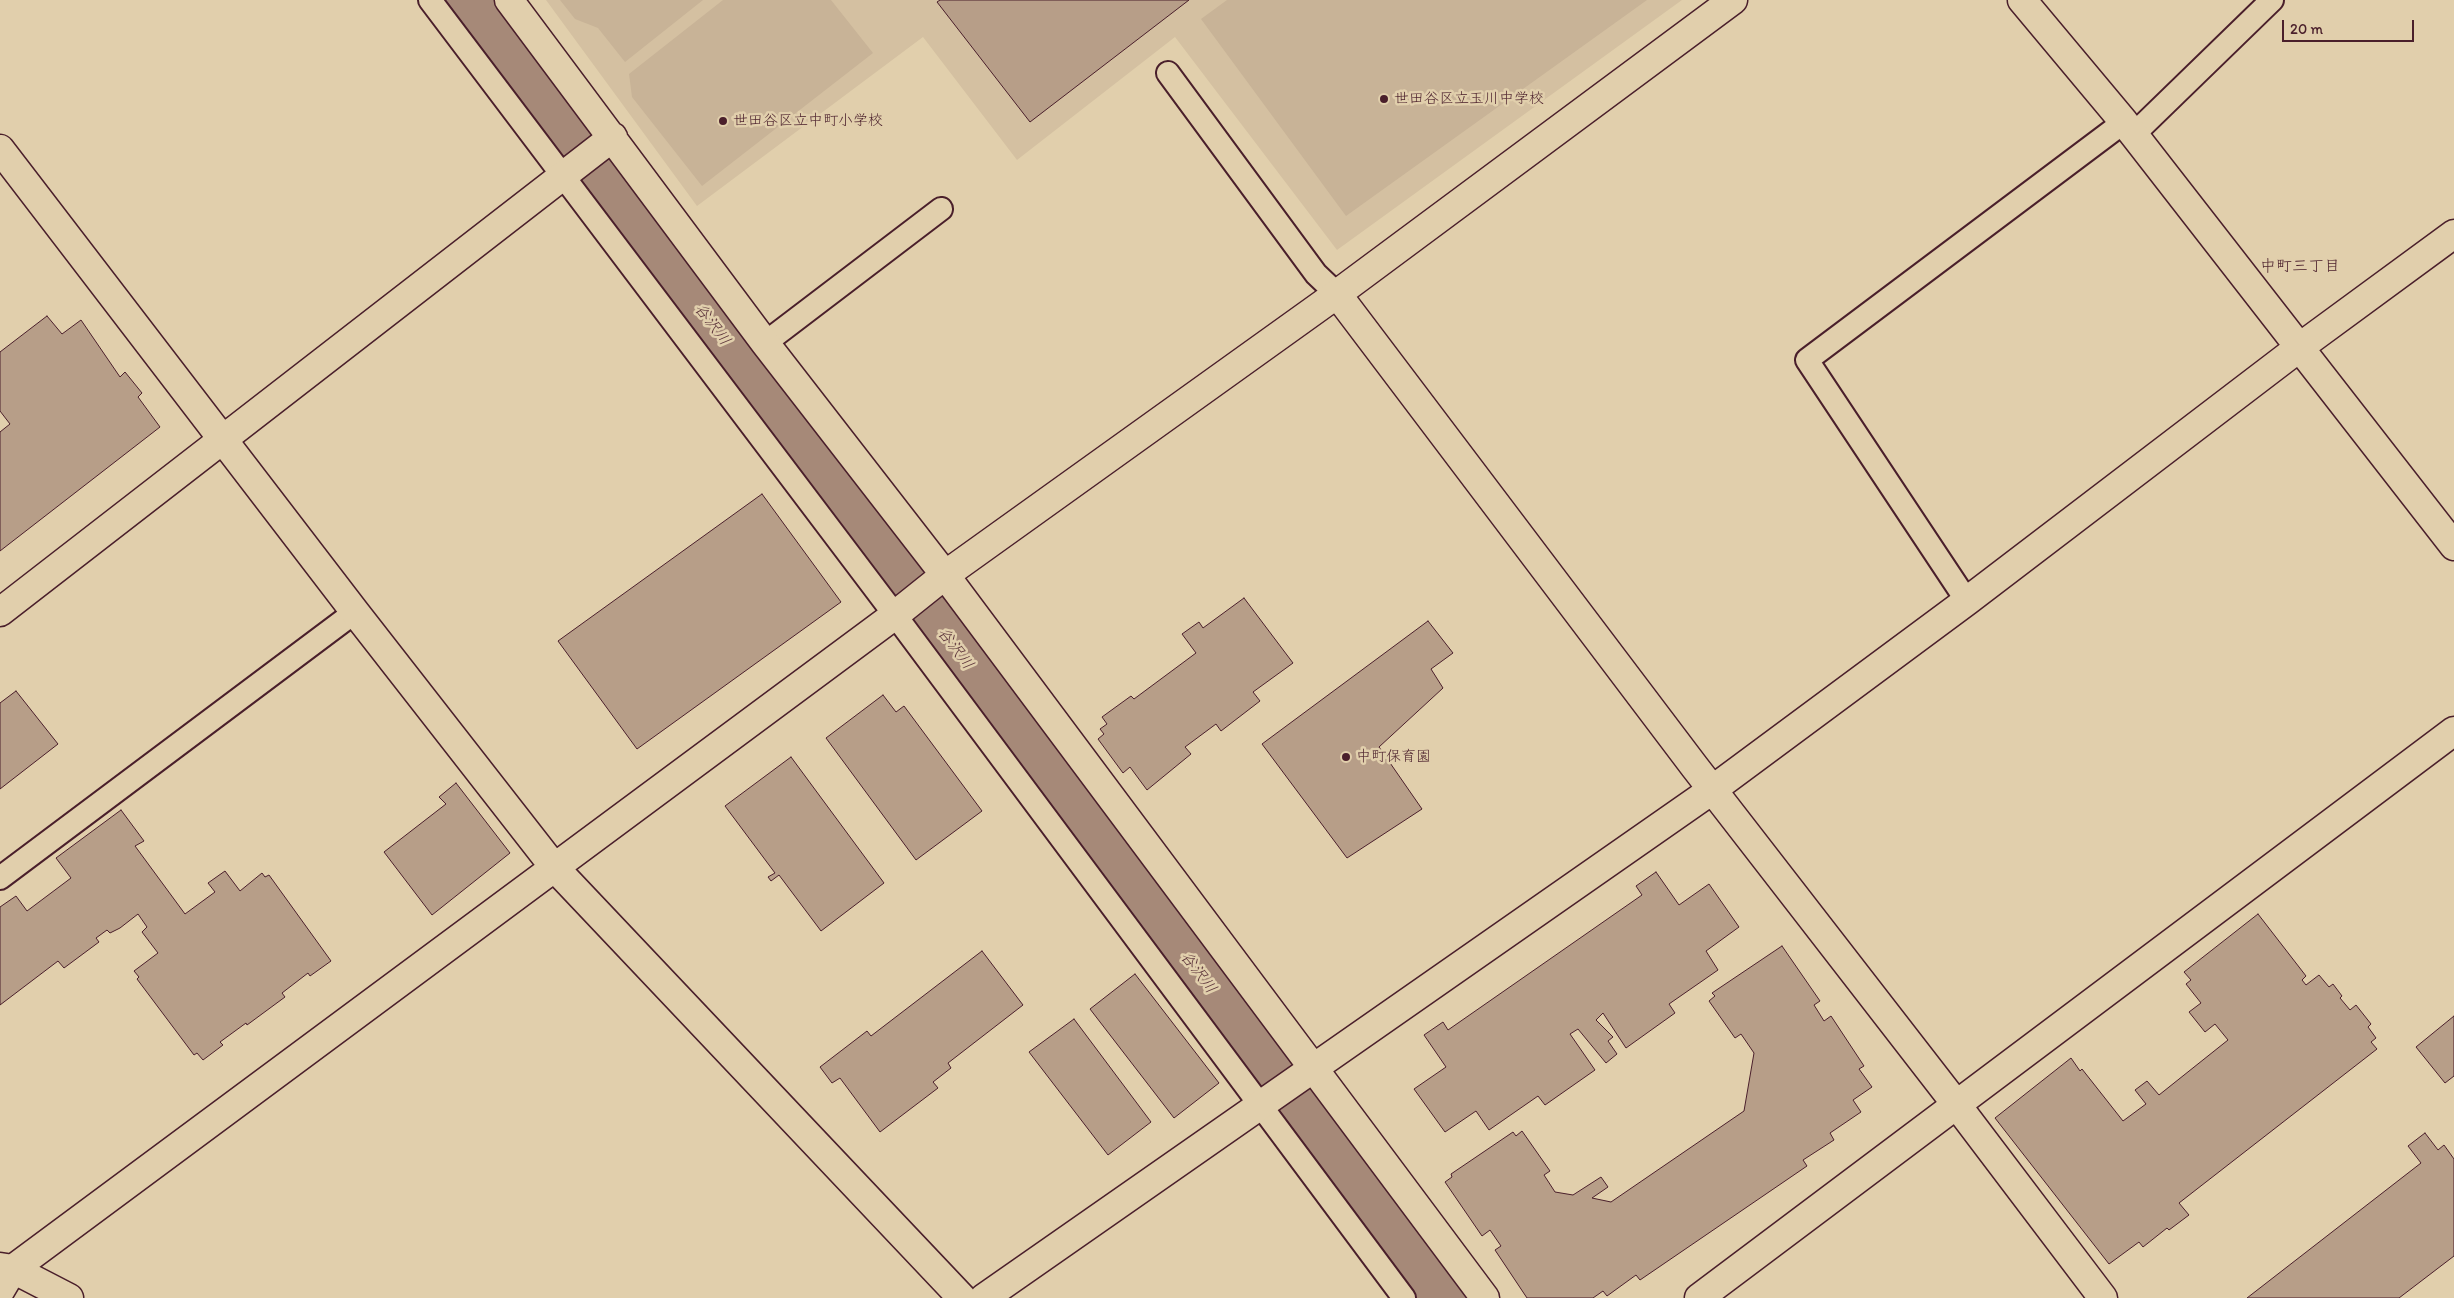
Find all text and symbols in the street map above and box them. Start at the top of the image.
scale bar [2284,10,2416,42]
text: 20 m [2290,20,2323,38]
place label: 世田谷区立玉川中学校 [1394,90,1544,108]
marker: 世田谷区立玉川中学校 [1378,93,1390,105]
place label: 世田谷区立中町小学校 [733,112,883,130]
marker: 世田谷区立中町小学校 [717,115,729,127]
district label: 中町三丁目 [2260,257,2340,277]
water label: 谷沢川 [690,300,734,350]
water label: 谷沢川 [933,624,977,674]
place label: 中町保育園 [1356,748,1431,766]
marker: 中町保育園 [1340,751,1352,763]
water label: 谷沢川 [1176,948,1220,998]

